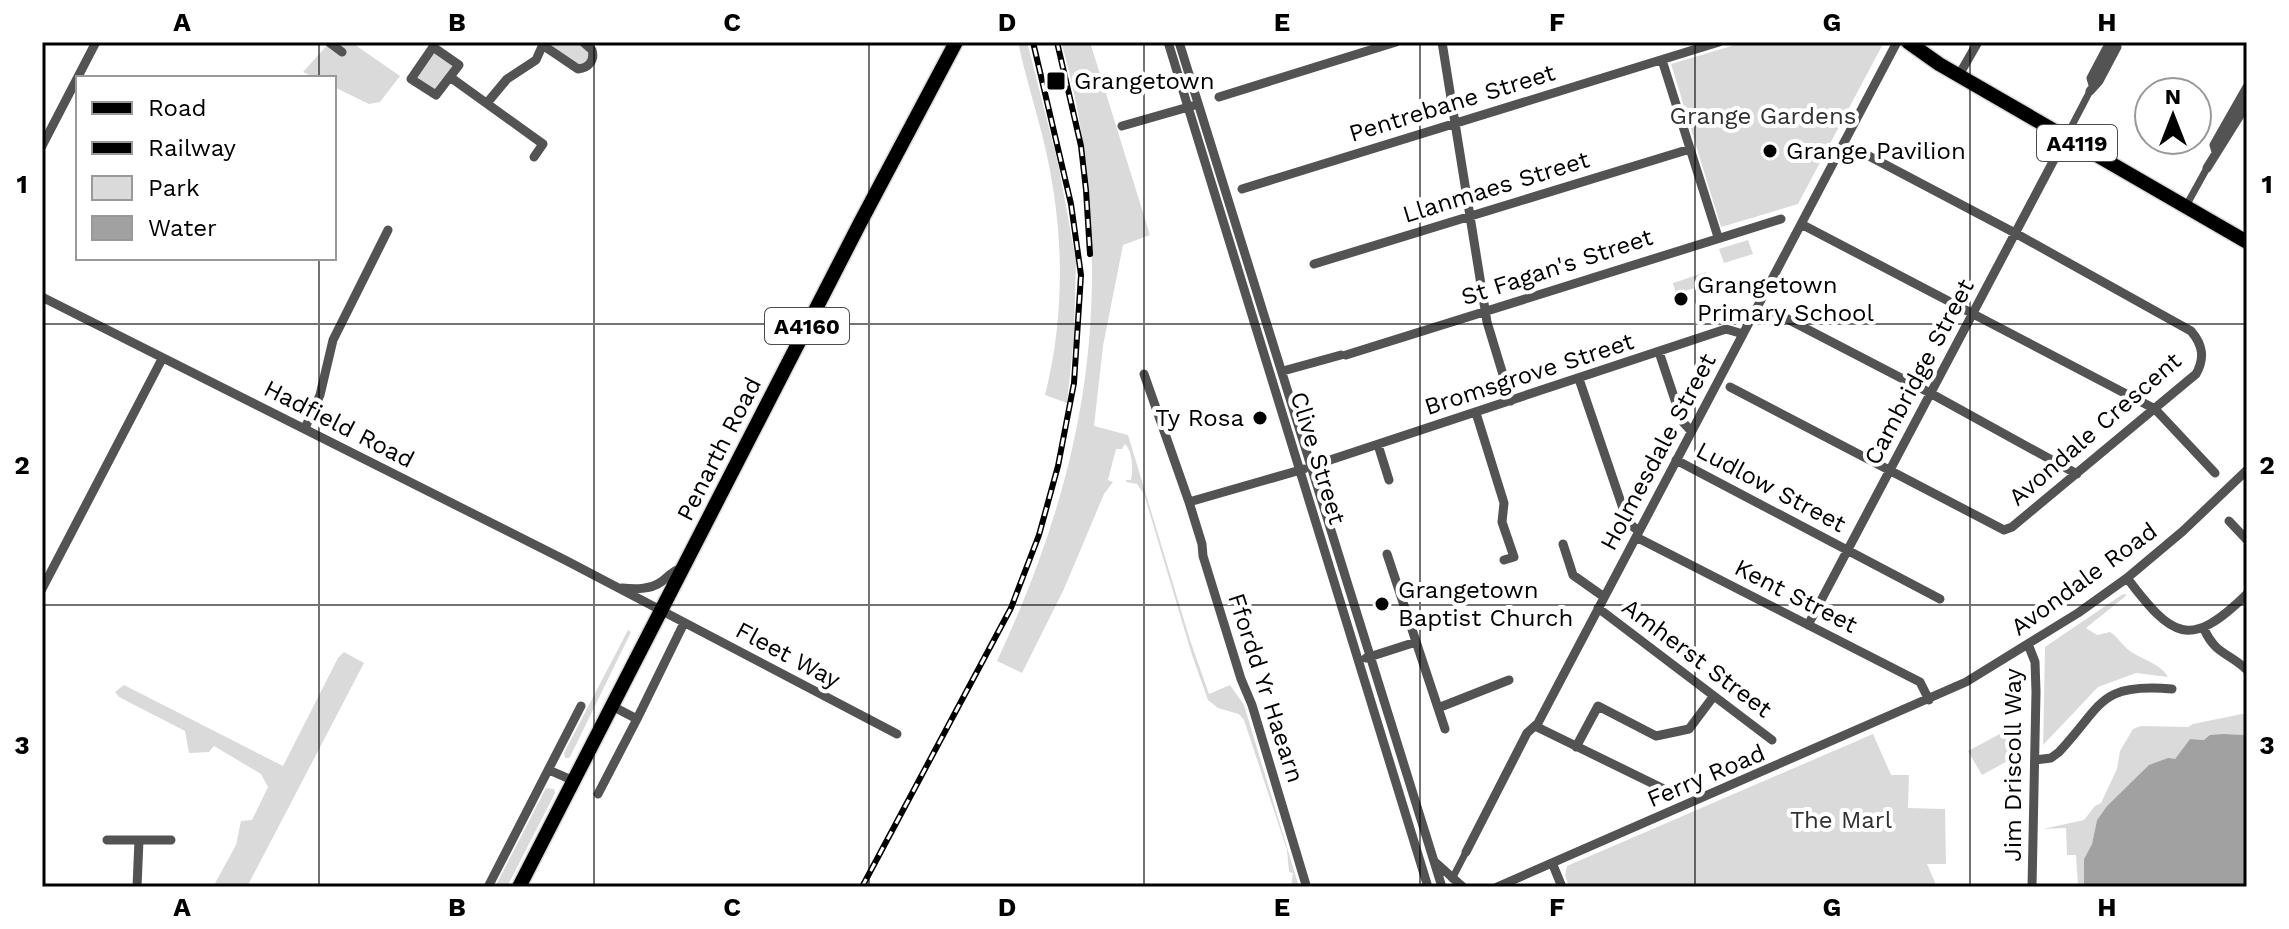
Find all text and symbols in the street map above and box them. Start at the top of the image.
text: A [173,7,191,37]
text: B [448,7,466,37]
text: C [723,7,741,37]
text: D [998,7,1016,37]
text: E [1274,7,1290,37]
text: F [1549,7,1565,37]
text: G [1823,7,1841,37]
text: H [2097,7,2117,37]
street label: Pentrebane Street [1346,58,1558,148]
place label: Grangetown [1074,67,1215,95]
marker: Grangetown [1045,70,1067,92]
legend [76,76,336,260]
north arrow [2133,76,2213,156]
text: N [2165,84,2181,109]
text: Road [148,94,207,122]
park label: Grange Gardens [1670,102,1856,130]
road number: A4119 [2037,125,2117,161]
text: Railway [148,134,237,162]
place label: Grange Pavilion [1786,137,1966,165]
marker: Grange Pavilion [1761,142,1779,160]
street label: Llanmaes Street [1399,145,1593,229]
text: 1 [16,169,28,199]
text: 1 [2261,169,2273,199]
text: Park [148,174,200,202]
text: Water [148,214,217,242]
street label: St Fagan's Street [1458,223,1656,311]
place label: Grangetown Primary School [1697,271,1875,327]
street label: Cambridge Street [1858,274,1980,470]
marker: Grangetown Primary School [1672,290,1690,308]
road number: A4160 [765,308,849,344]
street label: Bromsgrove Street [1421,327,1637,421]
street label: Avondale Crescent [2003,347,2187,511]
street label: Holmesdale Street [1594,349,1722,555]
street label: Penarth Road [671,372,767,526]
street label: Hadfield Road [259,374,419,474]
street label: Clive Street [1285,388,1351,528]
place label: Ty Rosa [1155,404,1244,432]
marker: Ty Rosa [1251,409,1269,427]
street label: Ludlow Street [1691,436,1851,538]
text: 2 [14,450,30,480]
text: 2 [2259,450,2275,480]
street label: Avondale Road [2006,517,2162,641]
street label: Kent Street [1730,553,1862,639]
place label: Grangetown Baptist Church [1398,576,1573,632]
street label: Ffordd Yr Haearn [1222,590,1310,786]
street label: Amherst Street [1617,593,1777,723]
marker: Grangetown Baptist Church [1373,595,1391,613]
street label: Fleet Way [731,616,846,694]
street label: Jim Driscoll Way [1999,668,2027,862]
text: 3 [14,730,30,760]
text: 3 [2259,730,2275,760]
street label: Ferry Road [1643,739,1769,813]
park label: The Marl [1790,806,1893,834]
text: A [173,892,191,922]
text: B [448,892,466,922]
text: C [723,892,741,922]
text: D [998,892,1016,922]
text: E [1274,892,1290,922]
text: F [1549,892,1565,922]
text: G [1823,892,1841,922]
text: H [2097,892,2117,922]

